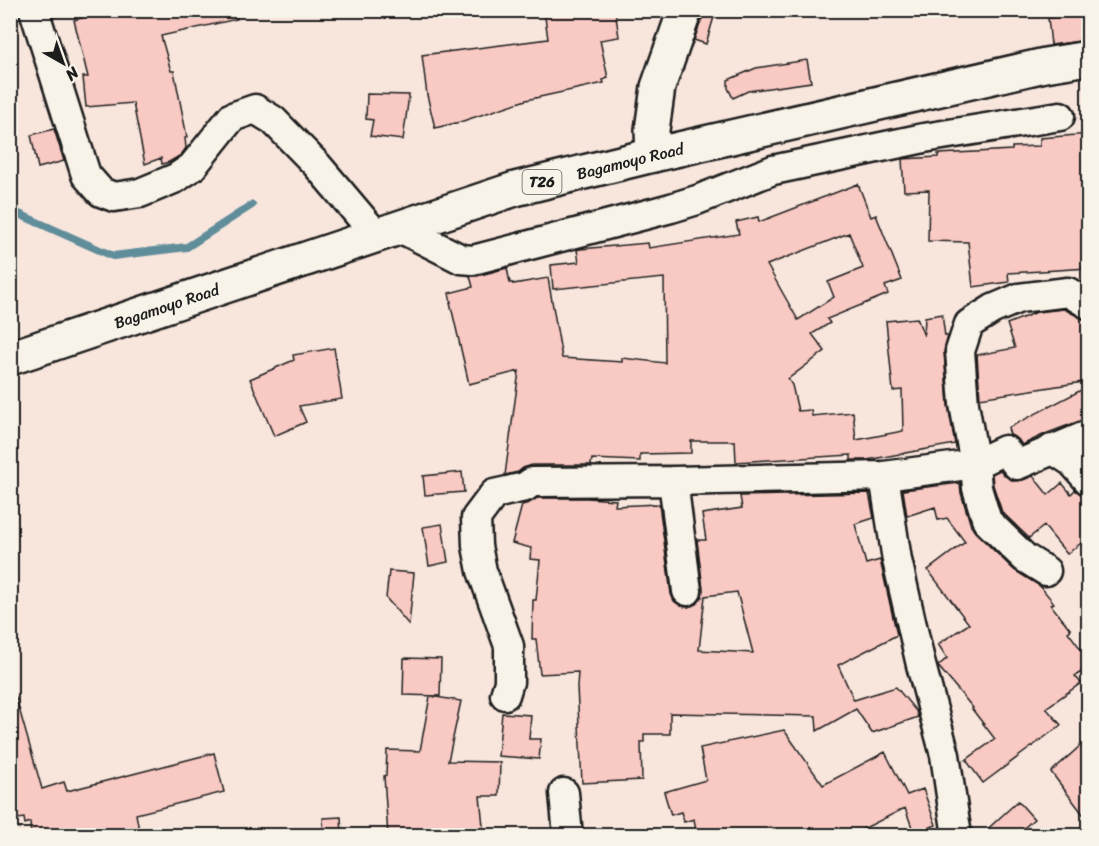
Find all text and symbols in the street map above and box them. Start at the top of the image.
north arrow [33,33,93,93]
text: N [58,59,87,89]
street label: Bagamoyo Road [574,134,688,188]
road number: T26 [522,170,562,194]
street label: Bagamoyo Road [110,275,225,337]

